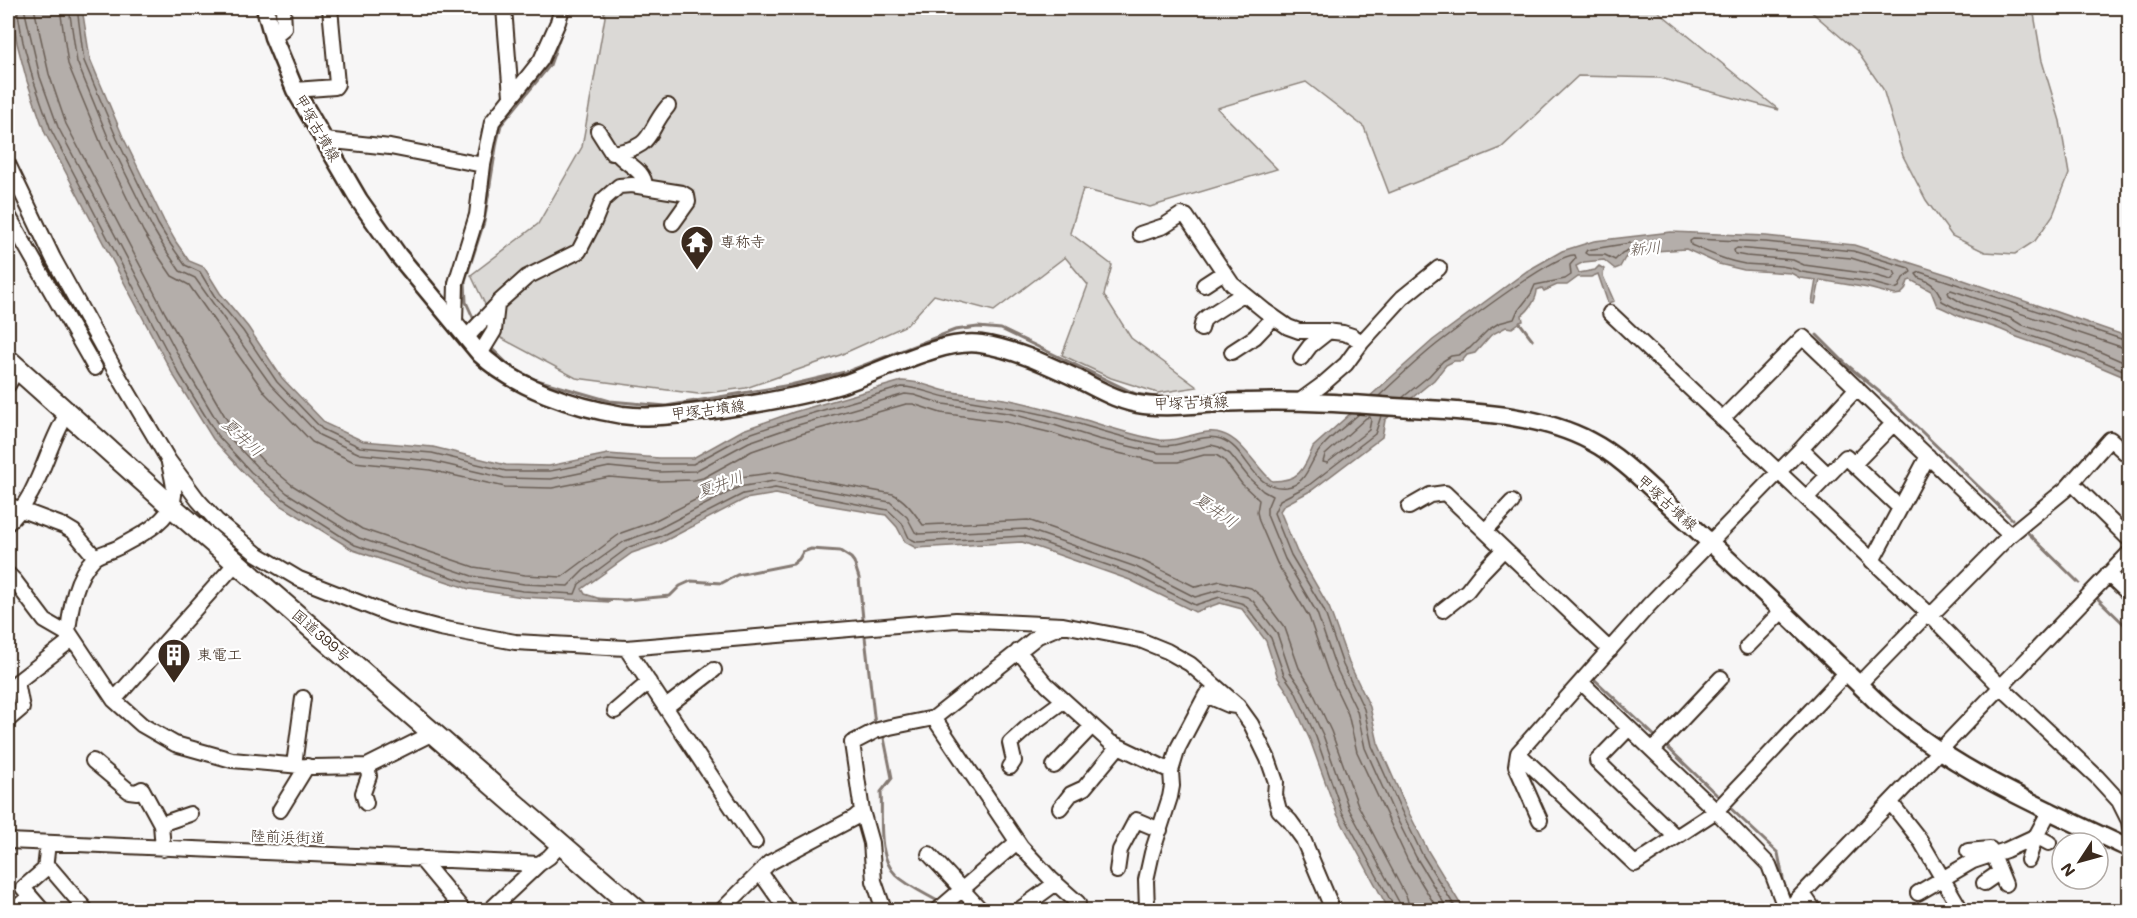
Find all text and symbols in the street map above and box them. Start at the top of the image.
street label: 甲塚古墳線 [290,90,345,165]
temple icon: 専称寺 [679,224,715,271]
place label: 専称寺 [720,231,765,251]
water label: 新川 [1628,236,1662,259]
street label: 甲塚古墳線 [1153,391,1229,413]
street label: 甲塚古墳線 [669,395,746,424]
water label: 夏井川 [219,413,268,461]
water label: 夏井川 [694,465,746,502]
street label: 甲塚古墳線 [1633,470,1702,535]
water label: 夏井川 [1191,487,1242,532]
street label: 国道399号 [288,604,355,666]
building icon: 東電工 [156,637,192,684]
place label: 東電工 [197,644,242,664]
street label: 陸前浜街道 [250,825,326,847]
north arrow [2050,831,2110,891]
text: N [2055,859,2080,881]

